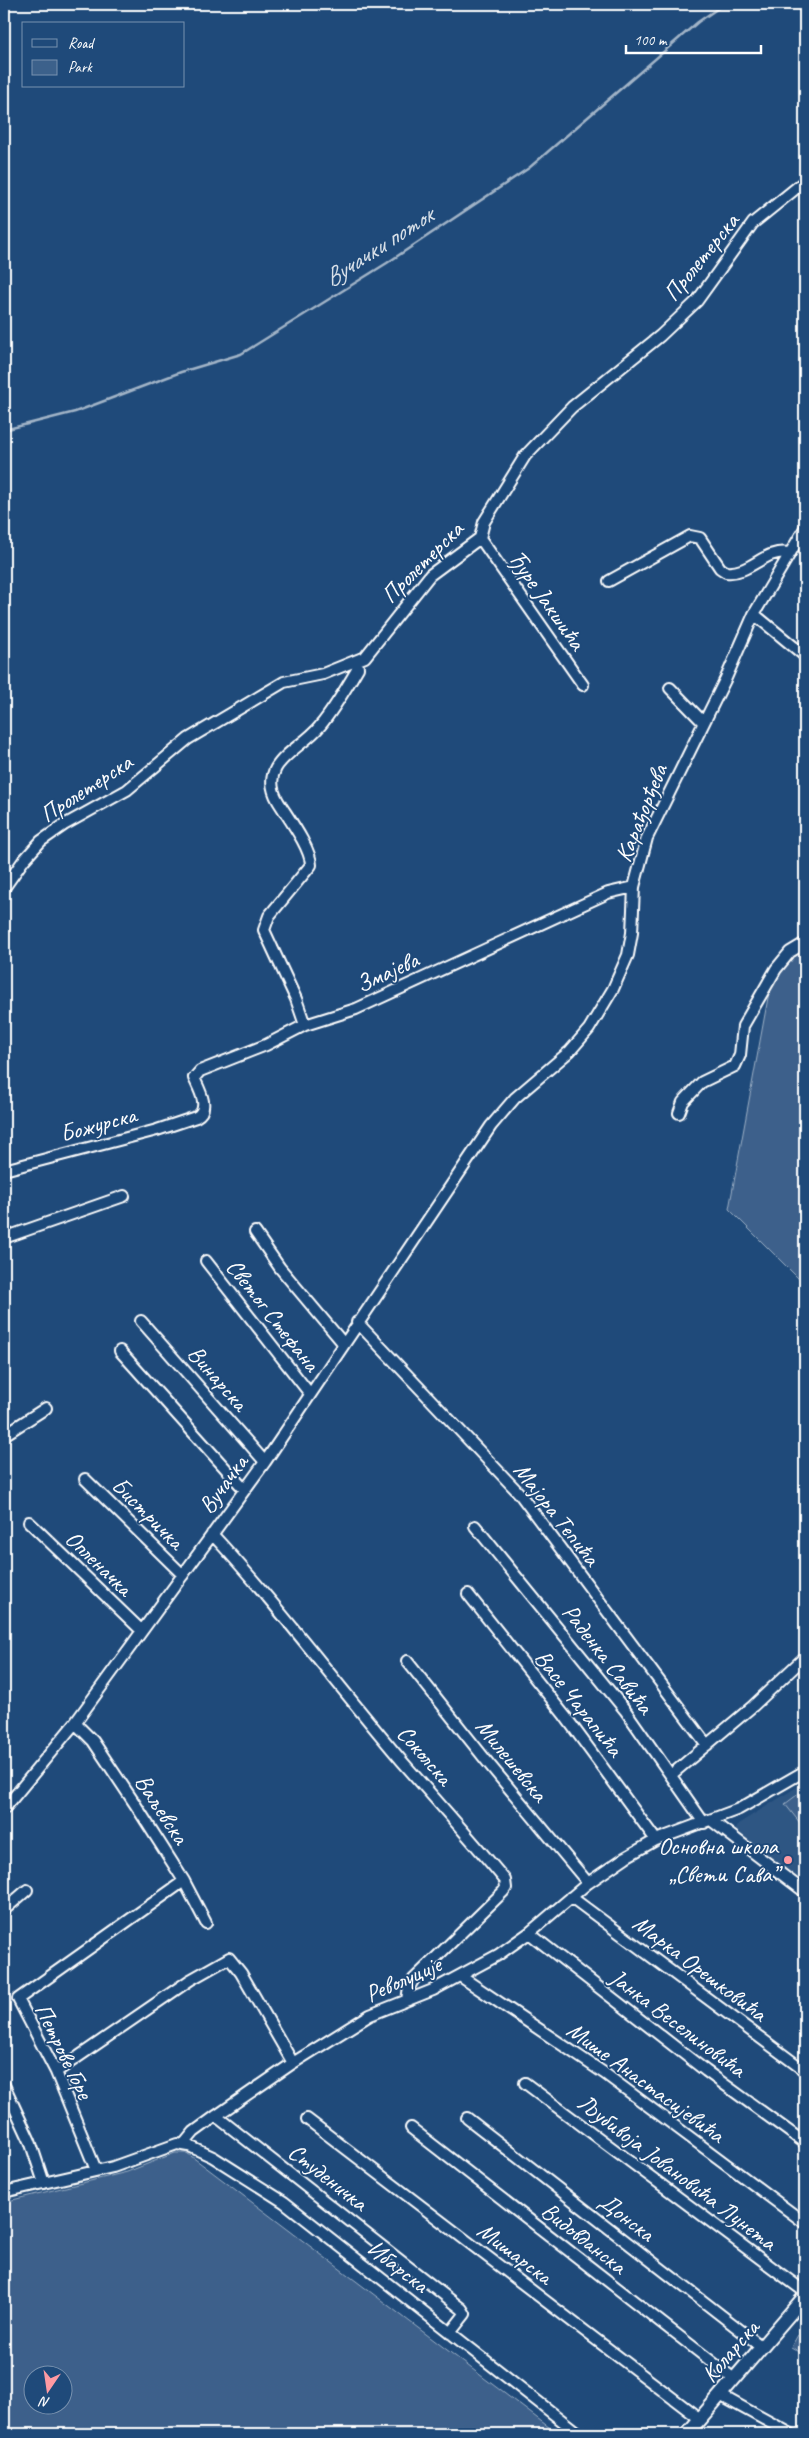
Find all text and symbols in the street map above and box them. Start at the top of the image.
legend [22,22,185,88]
scale bar [626,22,762,54]
text: 100 m [634,31,668,50]
text: Road [68,34,95,53]
text: Park [68,58,93,77]
water label: Вучачки поток [318,197,443,294]
street label: Пролетерска [656,206,746,307]
street label: Пролетерска [374,513,471,610]
street label: Ђуре Јакшића [502,544,593,657]
street label: Пролетерска [34,746,139,829]
street label: Карађорђева [608,759,675,866]
street label: Змајева [351,944,424,999]
street label: Божурска [57,1099,142,1149]
street label: Светог Стефана [220,1252,327,1379]
street label: Винарска [181,1339,256,1419]
street label: Вучачка [192,1447,256,1519]
street label: Мајора Тепића [507,1456,608,1573]
street label: Бистричка [105,1470,192,1557]
street label: Опленачка [59,1524,141,1604]
street label: Раденка Савића [556,1598,661,1721]
street label: Васе Чарапића [528,1644,631,1764]
street label: Милешевска [469,1712,556,1809]
street label: Соколска [391,1719,461,1793]
street label: Ваљевска [128,1768,196,1851]
place label: Основна школа „Свети Сава” [658,1831,784,1889]
marker: Основна школа „Свети Сава” [782,1854,794,1866]
street label: Марка Орешковића [627,1908,774,2029]
street label: Револуције [360,1948,448,2009]
street label: Јанка Веселиновића [603,1962,753,2085]
street label: Петрове Горе [28,1998,101,2106]
street label: Мише Анастасијевића [561,2015,732,2150]
street label: Љубивоја Јовановића Лунета [571,2087,784,2258]
street label: Студеничка [282,2137,375,2218]
street label: Донска [593,2186,662,2249]
street label: Видовданска [535,2195,634,2282]
street label: Мишарска [471,2215,560,2292]
street label: Ибарска [361,2233,436,2300]
street label: Коларска [695,2312,767,2389]
north arrow [22,2366,72,2416]
text: N [37,2392,51,2411]

